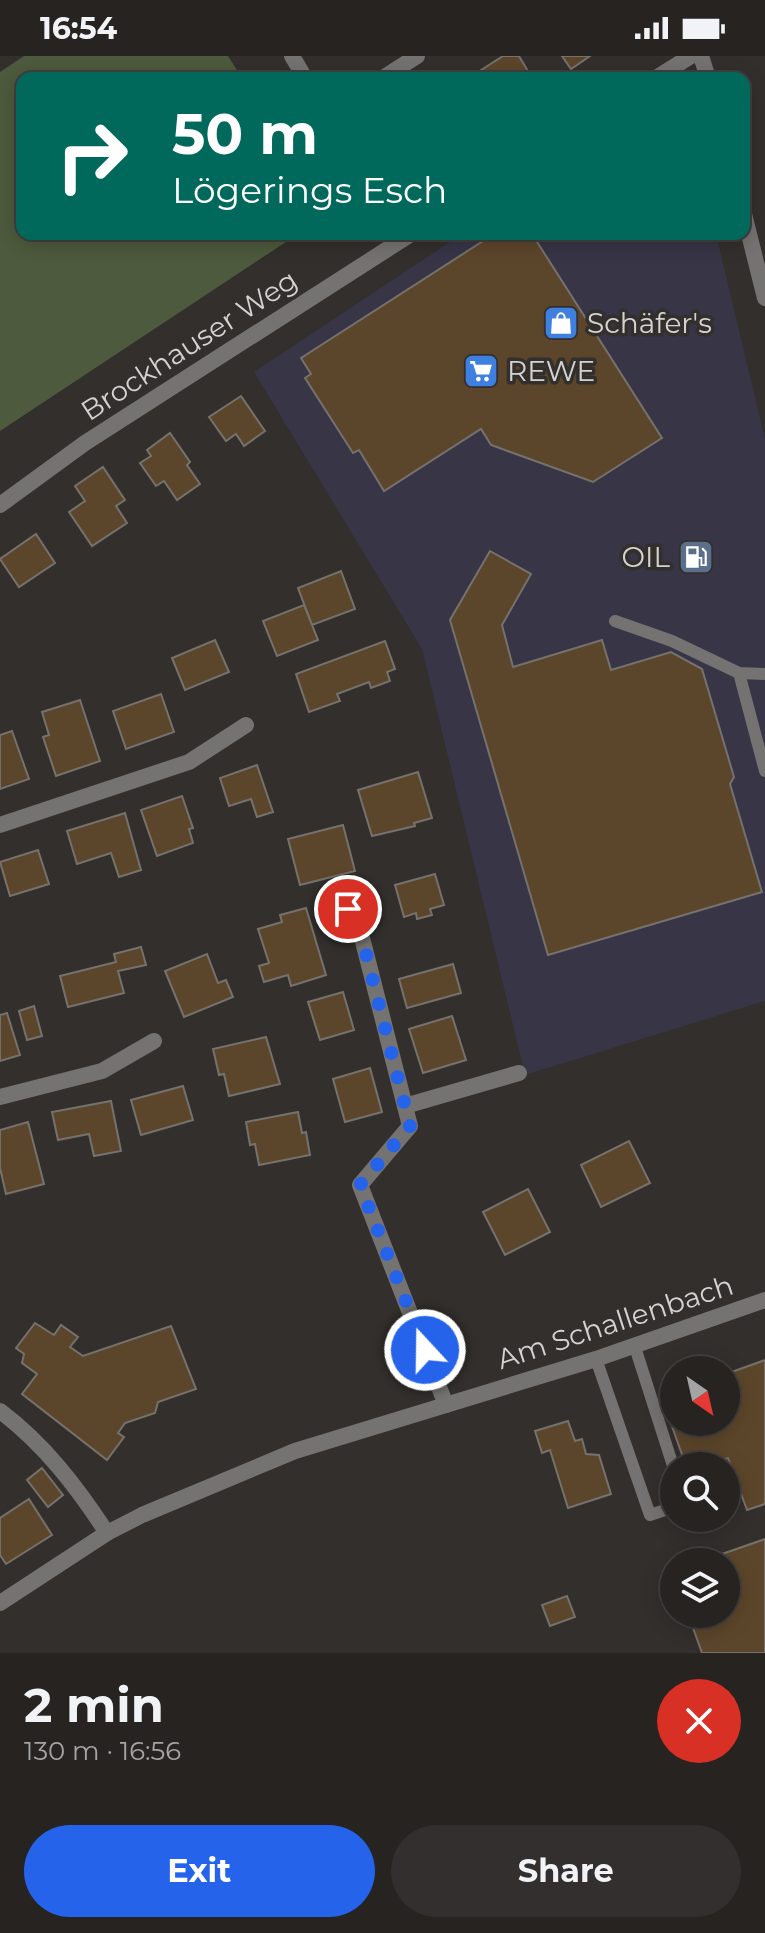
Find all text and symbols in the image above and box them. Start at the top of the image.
text: 16:54 [40,10,117,47]
text: 50 m [172,100,318,168]
icon: right [40,104,144,208]
text: Lögerings Esch [172,168,447,212]
street label: Brockhauser Weg [75,262,303,428]
shop icon: Schäfer's [542,304,580,342]
place label: Schäfer's [587,306,712,340]
supermarket icon: REWE [462,352,500,390]
place label: REWE [507,354,595,388]
fuel station icon: OIL [677,538,715,576]
place label: OIL [622,540,670,574]
pin [314,875,382,943]
icon: arrive [326,887,370,931]
street label: Am Schallenbach [493,1268,737,1376]
position arrow [383,1308,467,1392]
north arrow [660,1356,740,1436]
map controls [660,1356,740,1628]
button: search [660,1452,740,1532]
button: layers [660,1548,740,1628]
text: 2 min [24,1676,164,1734]
button: close [657,1679,741,1763]
text: 130 m · 16:56 [24,1735,181,1767]
button: Exit [24,1825,375,1917]
button: Share [391,1825,741,1917]

